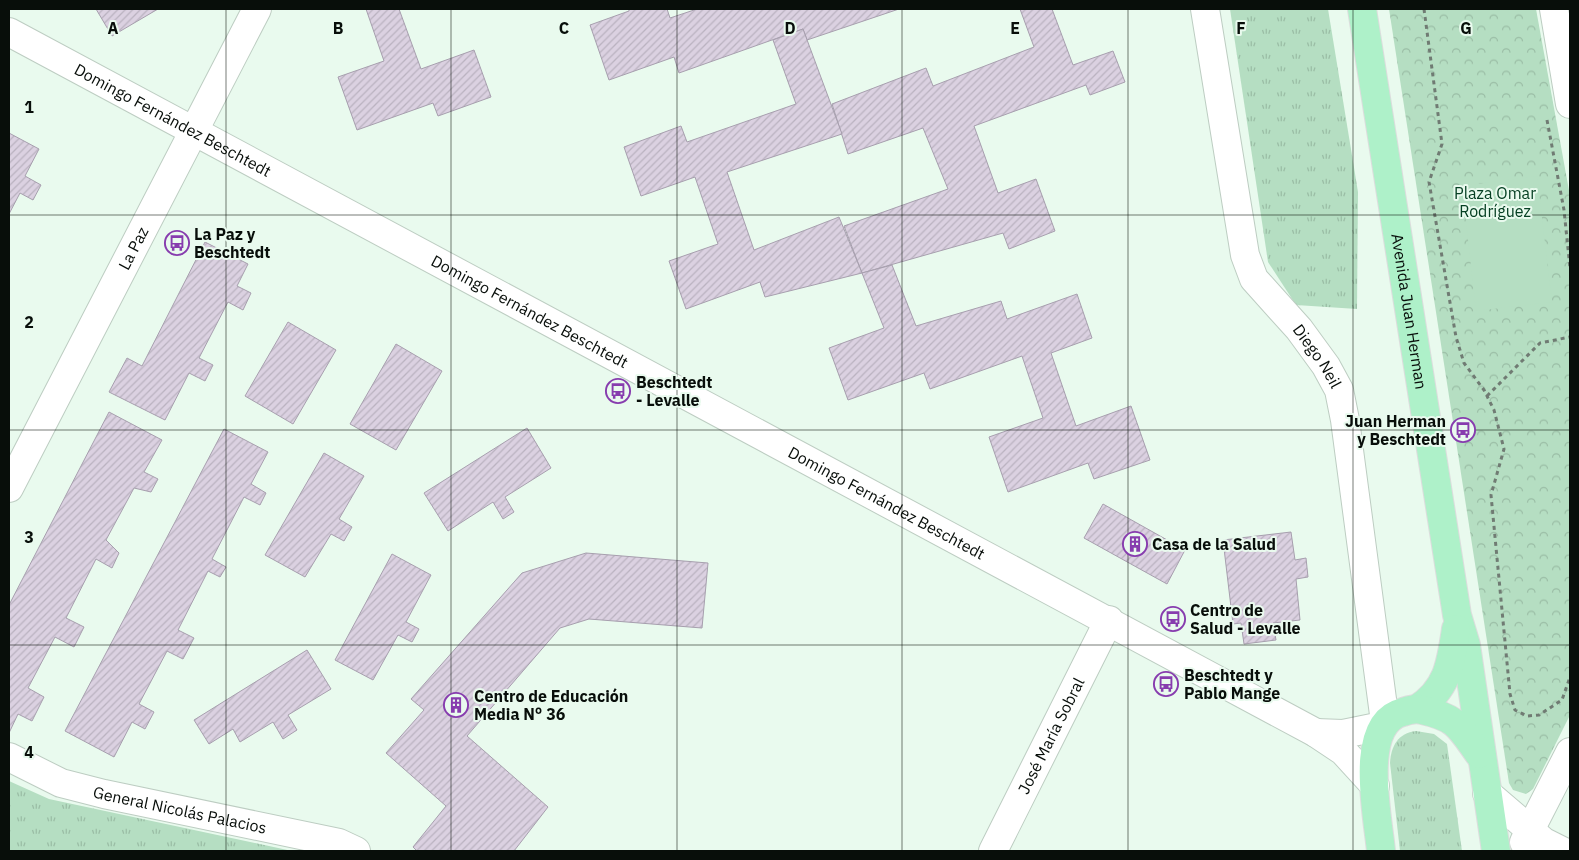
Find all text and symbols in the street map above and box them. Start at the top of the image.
text: A [108,18,119,38]
text: B [333,18,344,38]
text: C [559,18,569,38]
text: D [784,18,796,38]
text: E [1010,18,1020,38]
text: F [1236,18,1246,38]
text: G [1460,18,1472,38]
street label: Domingo Fernández Beschtedt [71,59,275,181]
text: 1 [24,97,34,117]
park label: Plaza Omar Rodríguez [1454,183,1536,221]
street label: La Paz [114,223,153,273]
place label: La Paz y Beschtedt [194,224,270,262]
bus stop icon: La Paz y Beschtedt [164,230,190,256]
street label: Avenida Juan Herman [1387,232,1431,391]
street label: Domingo Fernández Beschtedt [428,250,632,372]
text: 2 [24,312,34,332]
street label: Diego Neil [1289,320,1346,392]
place label: Beschtedt - Levalle [636,372,712,410]
bus stop icon: Beschtedt - Levalle [605,378,631,404]
place label: Juan Herman y Beschtedt [1345,411,1446,449]
bus stop icon: Juan Herman y Beschtedt [1450,417,1476,443]
street label: Domingo Fernández Beschtedt [785,442,989,564]
text: 3 [24,527,34,547]
building icon: Casa de la Salud [1122,531,1148,557]
place label: Casa de la Salud [1152,534,1276,554]
place label: Centro de Salud - Levalle [1190,600,1300,638]
bus stop icon: Centro de Salud - Levalle [1160,606,1186,632]
place label: Beschtedt y Pablo Mange [1184,665,1280,703]
bus stop icon: Beschtedt y Pablo Mange [1153,671,1179,697]
street label: José María Sobral [1013,674,1088,797]
place label: Centro de Educación Media N° 36 [474,686,628,724]
building icon: Centro de Educación Media N° 36 [443,692,469,718]
text: 4 [24,742,34,762]
street label: General Nicolás Palacios [91,782,268,838]

